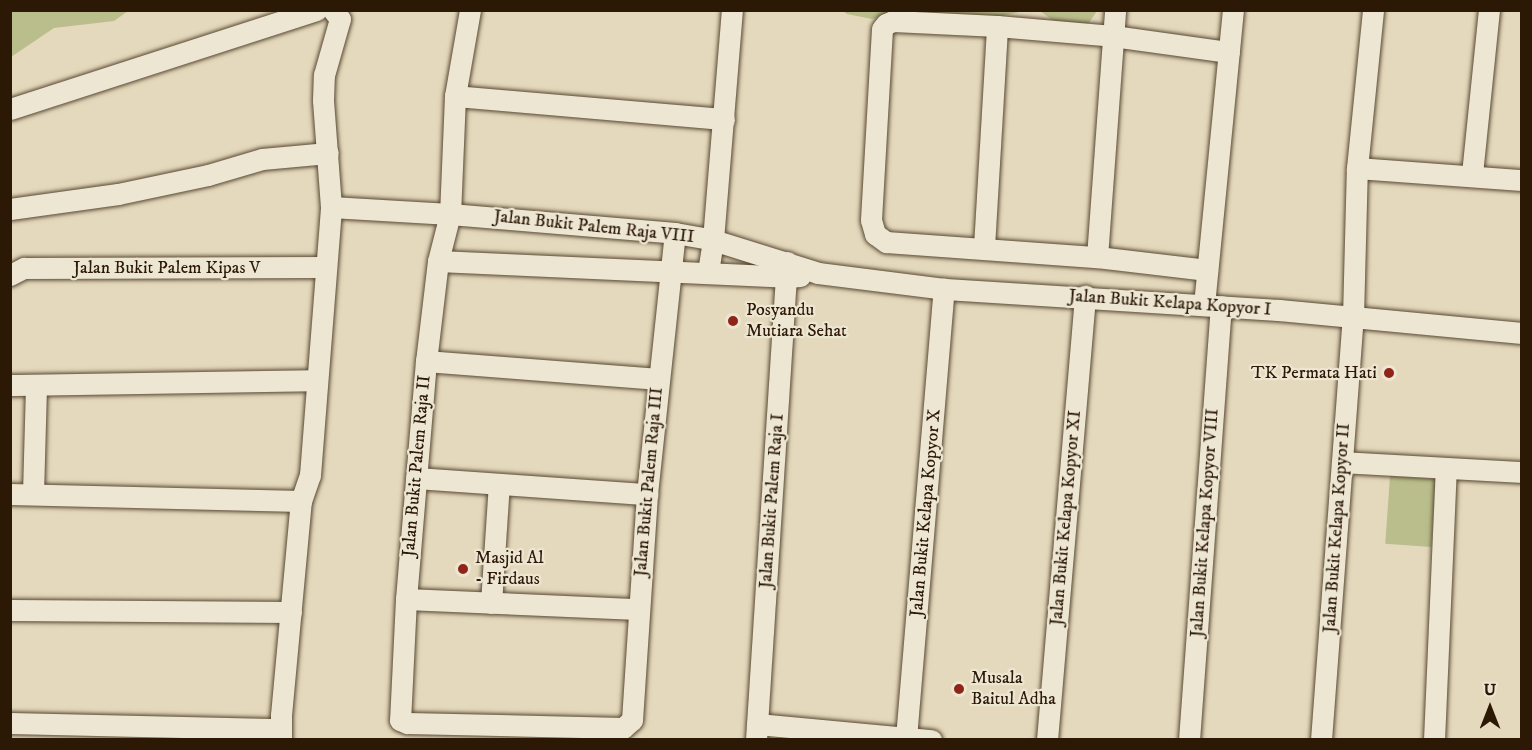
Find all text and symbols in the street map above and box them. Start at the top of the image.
street label: Jalan Bukit Palem Raja VIII [493,206,695,248]
street label: Jalan Bukit Palem Kipas V [73,257,261,279]
street label: Jalan Bukit Kelapa Kopyor I [1068,285,1272,321]
place label: Posyandu Mutiara Sehat [746,300,847,342]
marker: Posyandu Mutiara Sehat [724,312,742,330]
place label: TK Permata Hati [1251,362,1377,384]
marker: TK Permata Hati [1382,366,1396,380]
street label: Jalan Bukit Palem Raja II [398,374,436,558]
street label: Jalan Bukit Palem Raja III [630,386,668,578]
street label: Jalan Bukit Kelapa Kopyor X [906,408,946,618]
street label: Jalan Bukit Kelapa Kopyor VIII [1186,408,1224,638]
street label: Jalan Bukit Kelapa Kopyor XI [1046,410,1086,626]
street label: Jalan Bukit Palem Raja I [755,413,789,589]
street label: Jalan Bukit Kelapa Kopyor II [1319,422,1355,634]
place label: Masjid Al - Firdaus [475,548,544,590]
marker: Masjid Al - Firdaus [456,562,470,576]
place label: Musala Baitul Adha [971,668,1056,710]
north arrow [1460,678,1520,738]
text: U [1484,680,1496,700]
marker: Musala Baitul Adha [952,682,966,696]

